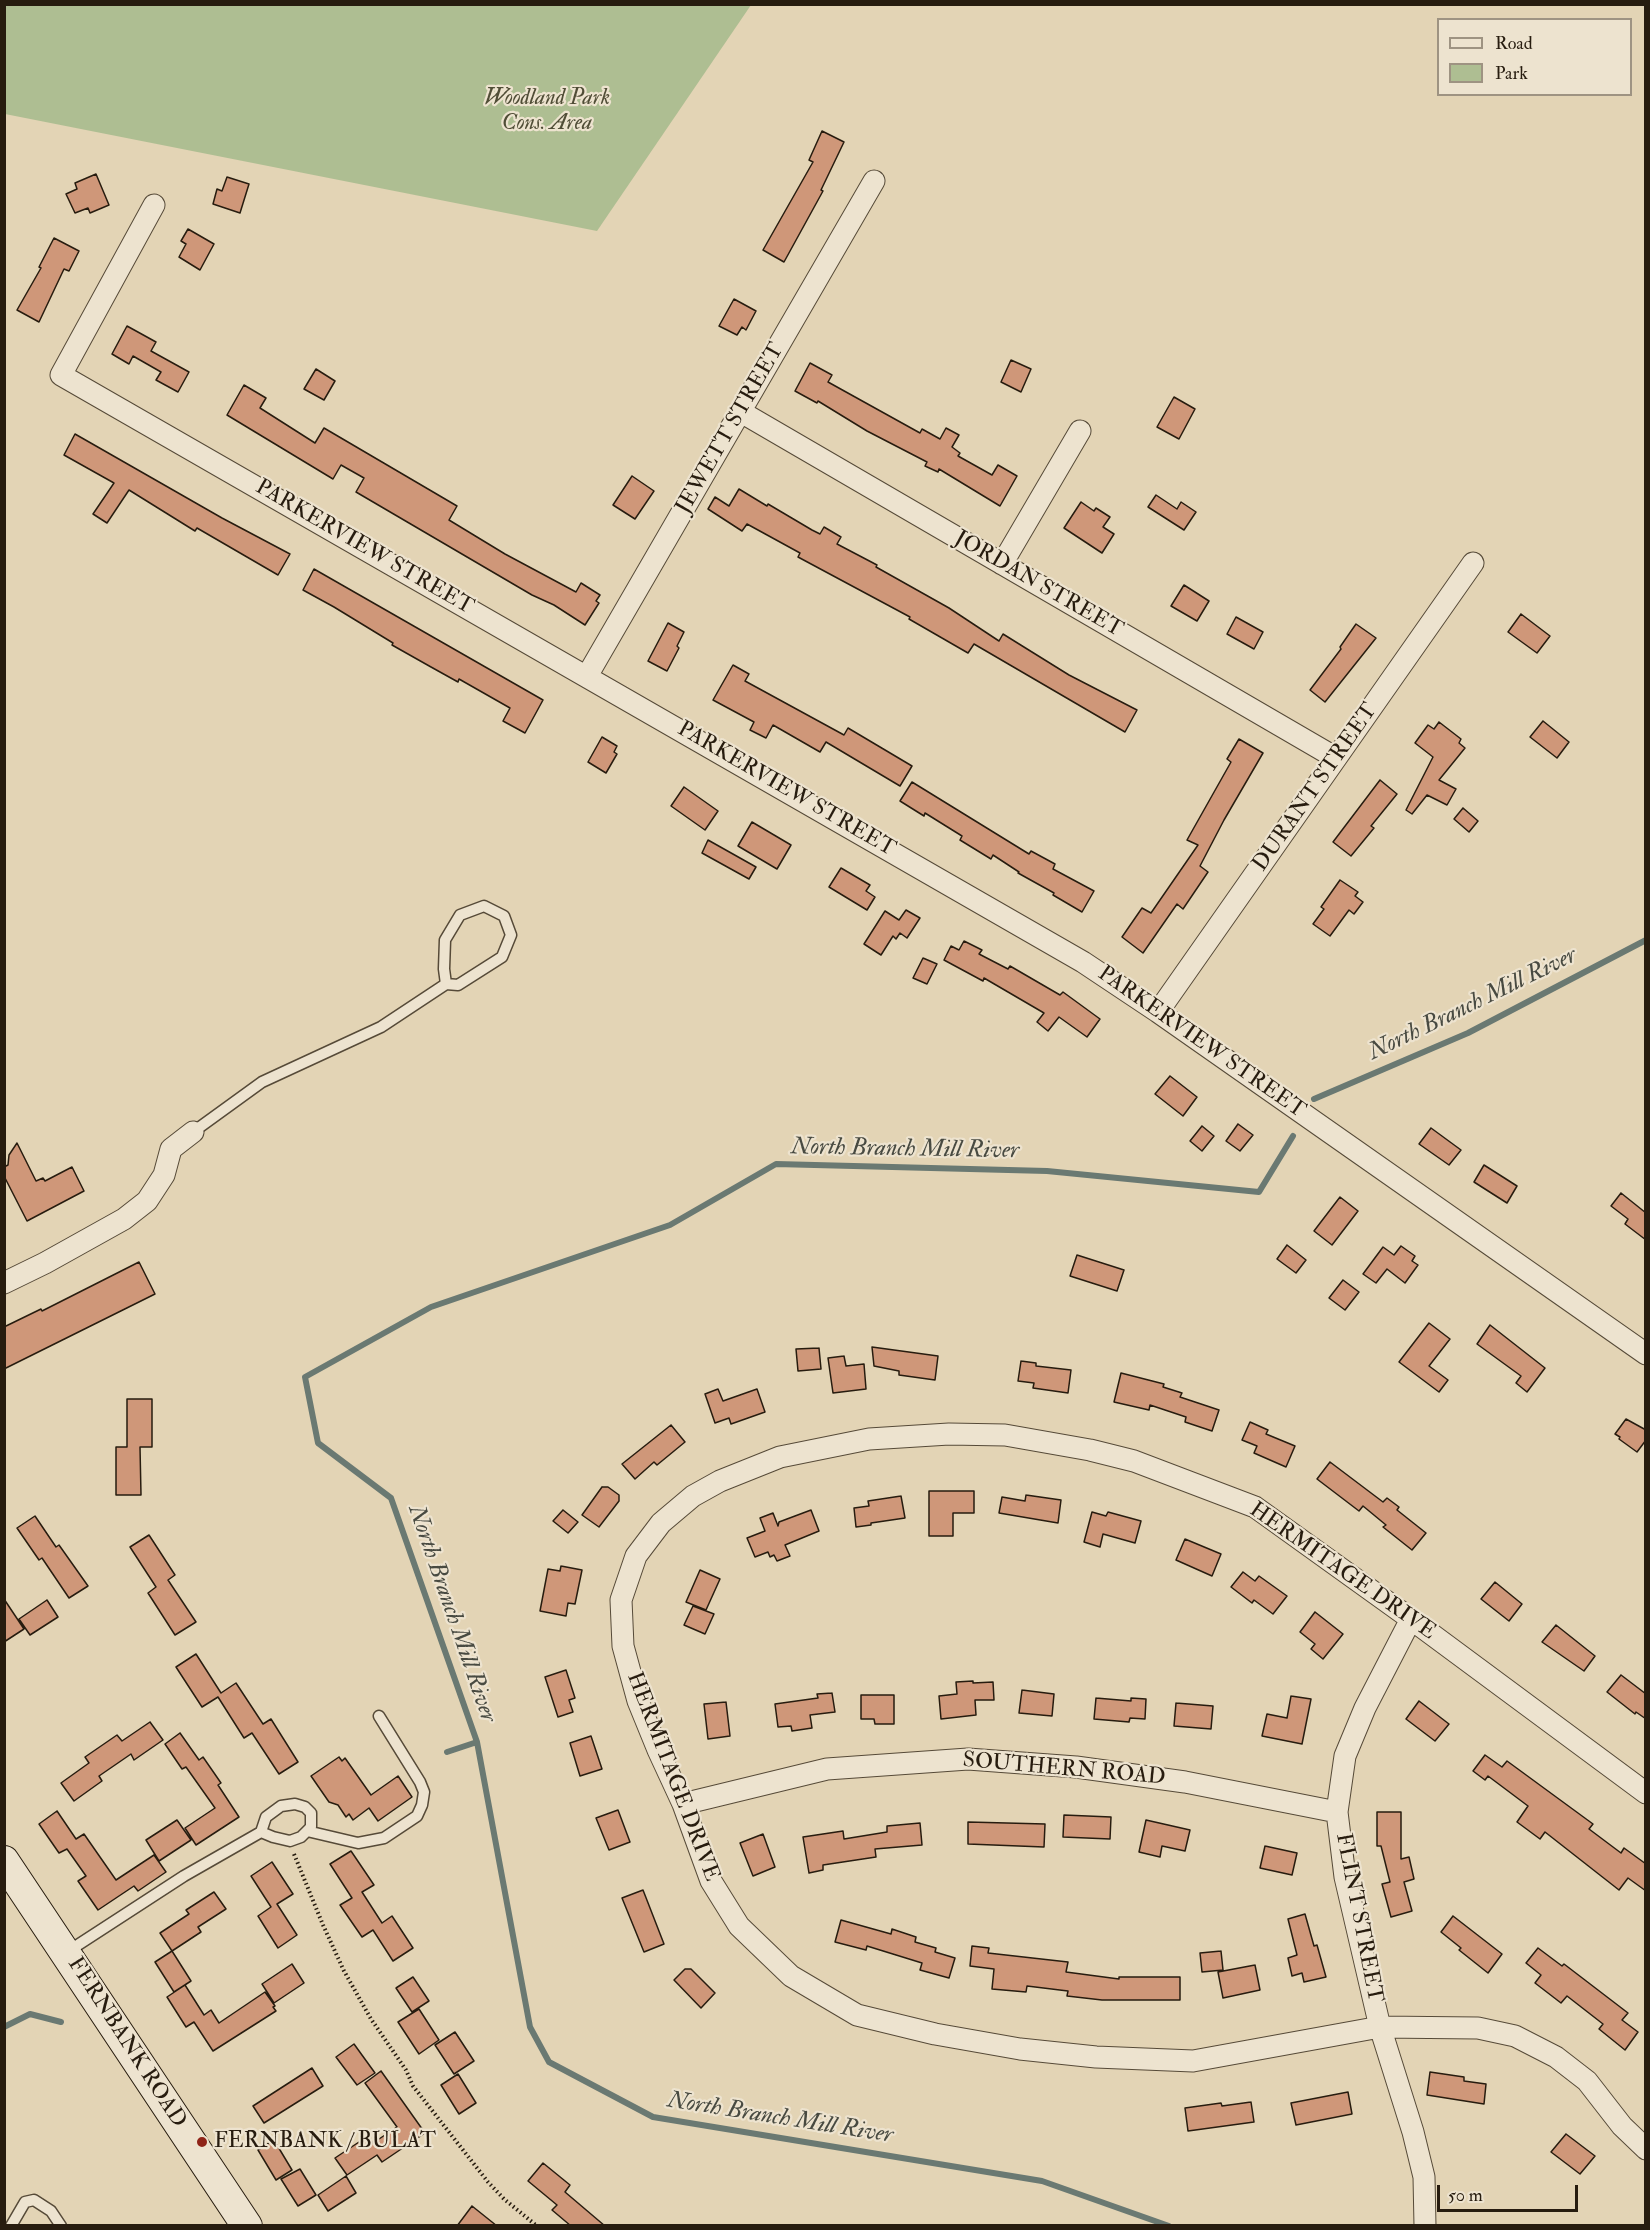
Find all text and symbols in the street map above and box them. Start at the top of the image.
legend [1437,18,1632,96]
text: Road [1495,32,1533,55]
text: Park [1495,62,1528,85]
park label: Woodland Park Cons. Area [484,86,610,138]
street label: JEWETT STREET [671,339,791,519]
street label: PARKERVIEW STREET [250,475,478,621]
street label: JORDAN STREET [949,526,1127,644]
street label: DURANT STREET [1248,699,1384,877]
street label: PARKERVIEW STREET [672,717,900,863]
water label: North Branch Mill River [1364,942,1582,1068]
street label: PARKERVIEW STREET [1092,961,1310,1125]
water label: North Branch Mill River [791,1134,1019,1166]
street label: HERMITAGE DRIVE [1244,1498,1440,1646]
water label: North Branch Mill River [400,1502,502,1726]
street label: HERMITAGE DRIVE [620,1669,724,1885]
street label: SOUTHERN ROAD [961,1748,1167,1792]
street label: FLINT STREET [1329,1831,1387,2005]
street label: FERNBANK ROAD [61,1953,191,2133]
water label: North Branch Mill River [665,2087,895,2151]
place label: FERNBANK / BULAT [214,2129,436,2155]
marker: FERNBANK / BULAT [195,2135,209,2149]
scale bar [1440,2173,1581,2211]
text: 50 m [1448,2184,1483,2207]

